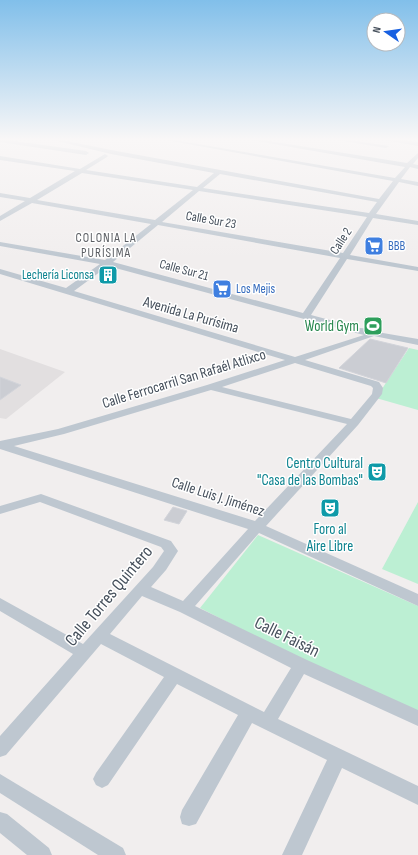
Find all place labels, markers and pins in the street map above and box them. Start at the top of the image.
supermarket icon: BBB [363,235,385,257]
place label: BBB [388,238,406,254]
building icon: Lechería Liconsa [97,264,119,286]
place label: Lechería Liconsa [22,267,94,283]
supermarket icon: Los Mejis [211,278,233,300]
place label: Los Mejis [236,281,275,297]
sports icon: World Gym [362,315,384,337]
place label: World Gym [305,317,359,336]
place label: Centro Cultural "Casa de las Bombas" [257,454,363,490]
theatre icon: Centro Cultural "Casa de las Bombas" [366,461,388,483]
theatre icon: Foro al Aire Libre [319,497,341,519]
place label: Foro al Aire Libre [306,520,353,556]

